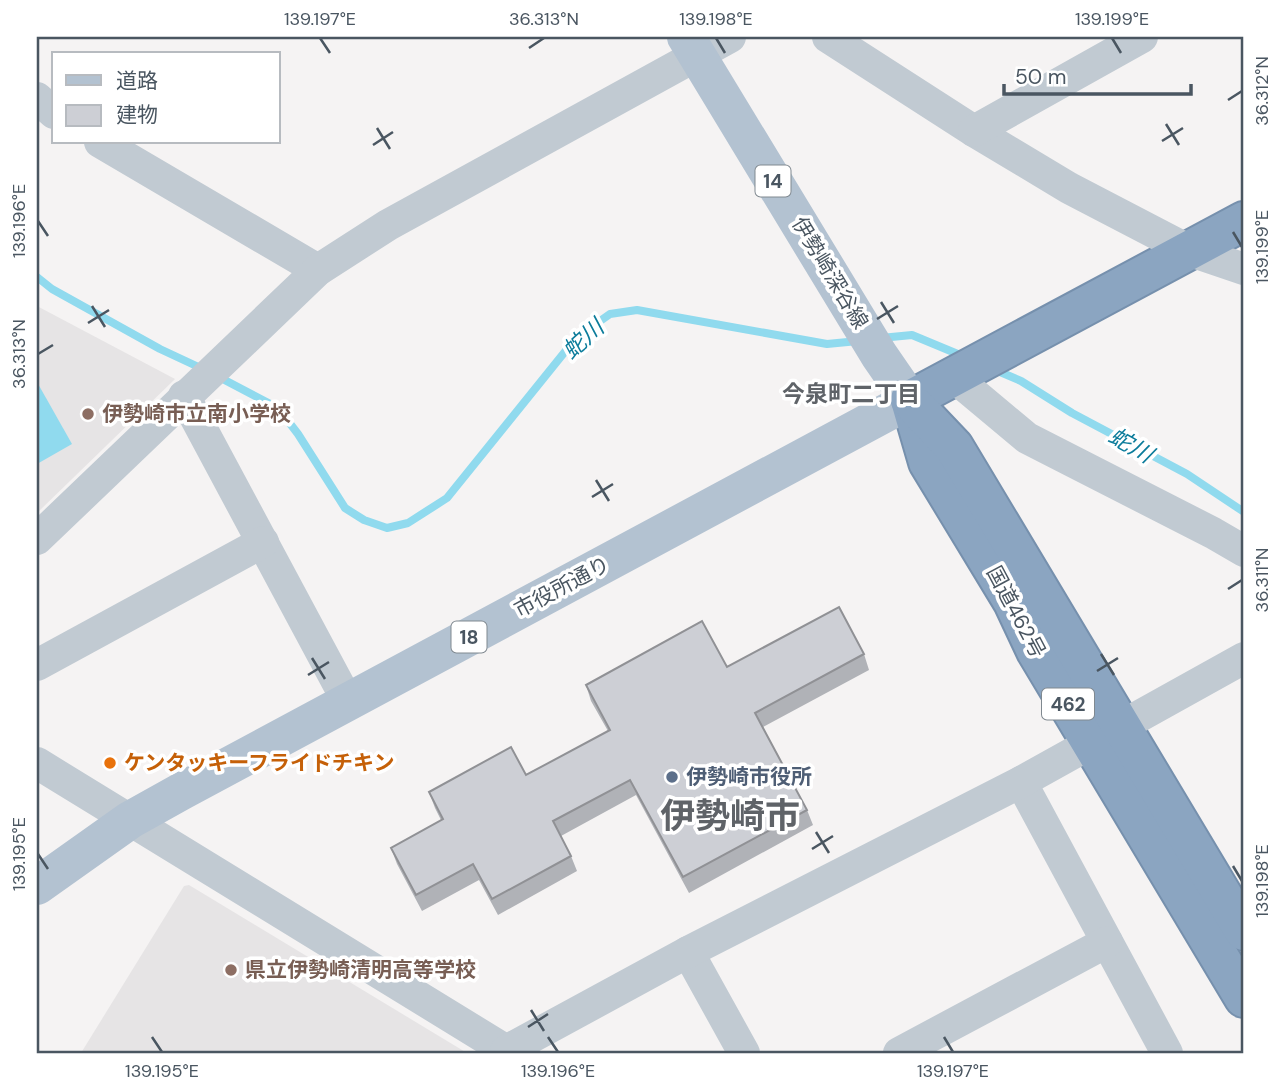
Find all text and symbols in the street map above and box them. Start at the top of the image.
text: 139.197°E [284,7,356,31]
text: 36.313°N [509,7,579,31]
text: 139.198°E [679,7,753,31]
text: 139.199°E [1075,7,1149,31]
legend [52,52,280,144]
scale bar [1004,52,1192,96]
text: 36.312°N [1250,56,1274,126]
text: 50 m [1015,63,1066,91]
text: 道路 [116,67,158,95]
text: 建物 [116,101,158,129]
road number: 14 [756,166,790,196]
text: 139.196°E [7,184,31,258]
text: 139.199°E [1250,210,1274,284]
street label: 伊勢崎深谷線 [786,212,874,334]
water label: 蛇川 [556,310,612,366]
text: 36.313°N [7,319,31,389]
district label: 今泉町二丁目 [782,379,920,409]
place label: 伊勢崎市立南小学校 [102,400,291,428]
marker: 伊勢崎市立南小学校 [80,406,96,422]
water label: 蛇川 [1104,421,1161,471]
text: 36.311°N [1250,548,1274,612]
street label: 市役所通り [509,550,615,624]
street label: 国道462号 [980,561,1052,663]
road number: 18 [452,622,486,652]
road number: 462 [1042,688,1094,720]
place label: ケンタッキーフライドチキン [124,749,394,777]
marker: ケンタッキーフライドチキン [102,755,118,771]
place label: 伊勢崎市役所 [686,763,812,791]
marker: 伊勢崎市役所 [664,769,680,785]
district label: 伊勢崎市 [660,793,800,839]
text: 139.195°E [7,817,31,891]
text: 139.198°E [1250,844,1274,918]
place label: 県立伊勢崎清明高等学校 [245,956,476,984]
marker: 県立伊勢崎清明高等学校 [223,962,239,978]
text: 139.195°E [125,1059,199,1083]
text: 139.196°E [521,1059,595,1083]
text: 139.197°E [917,1059,989,1083]

